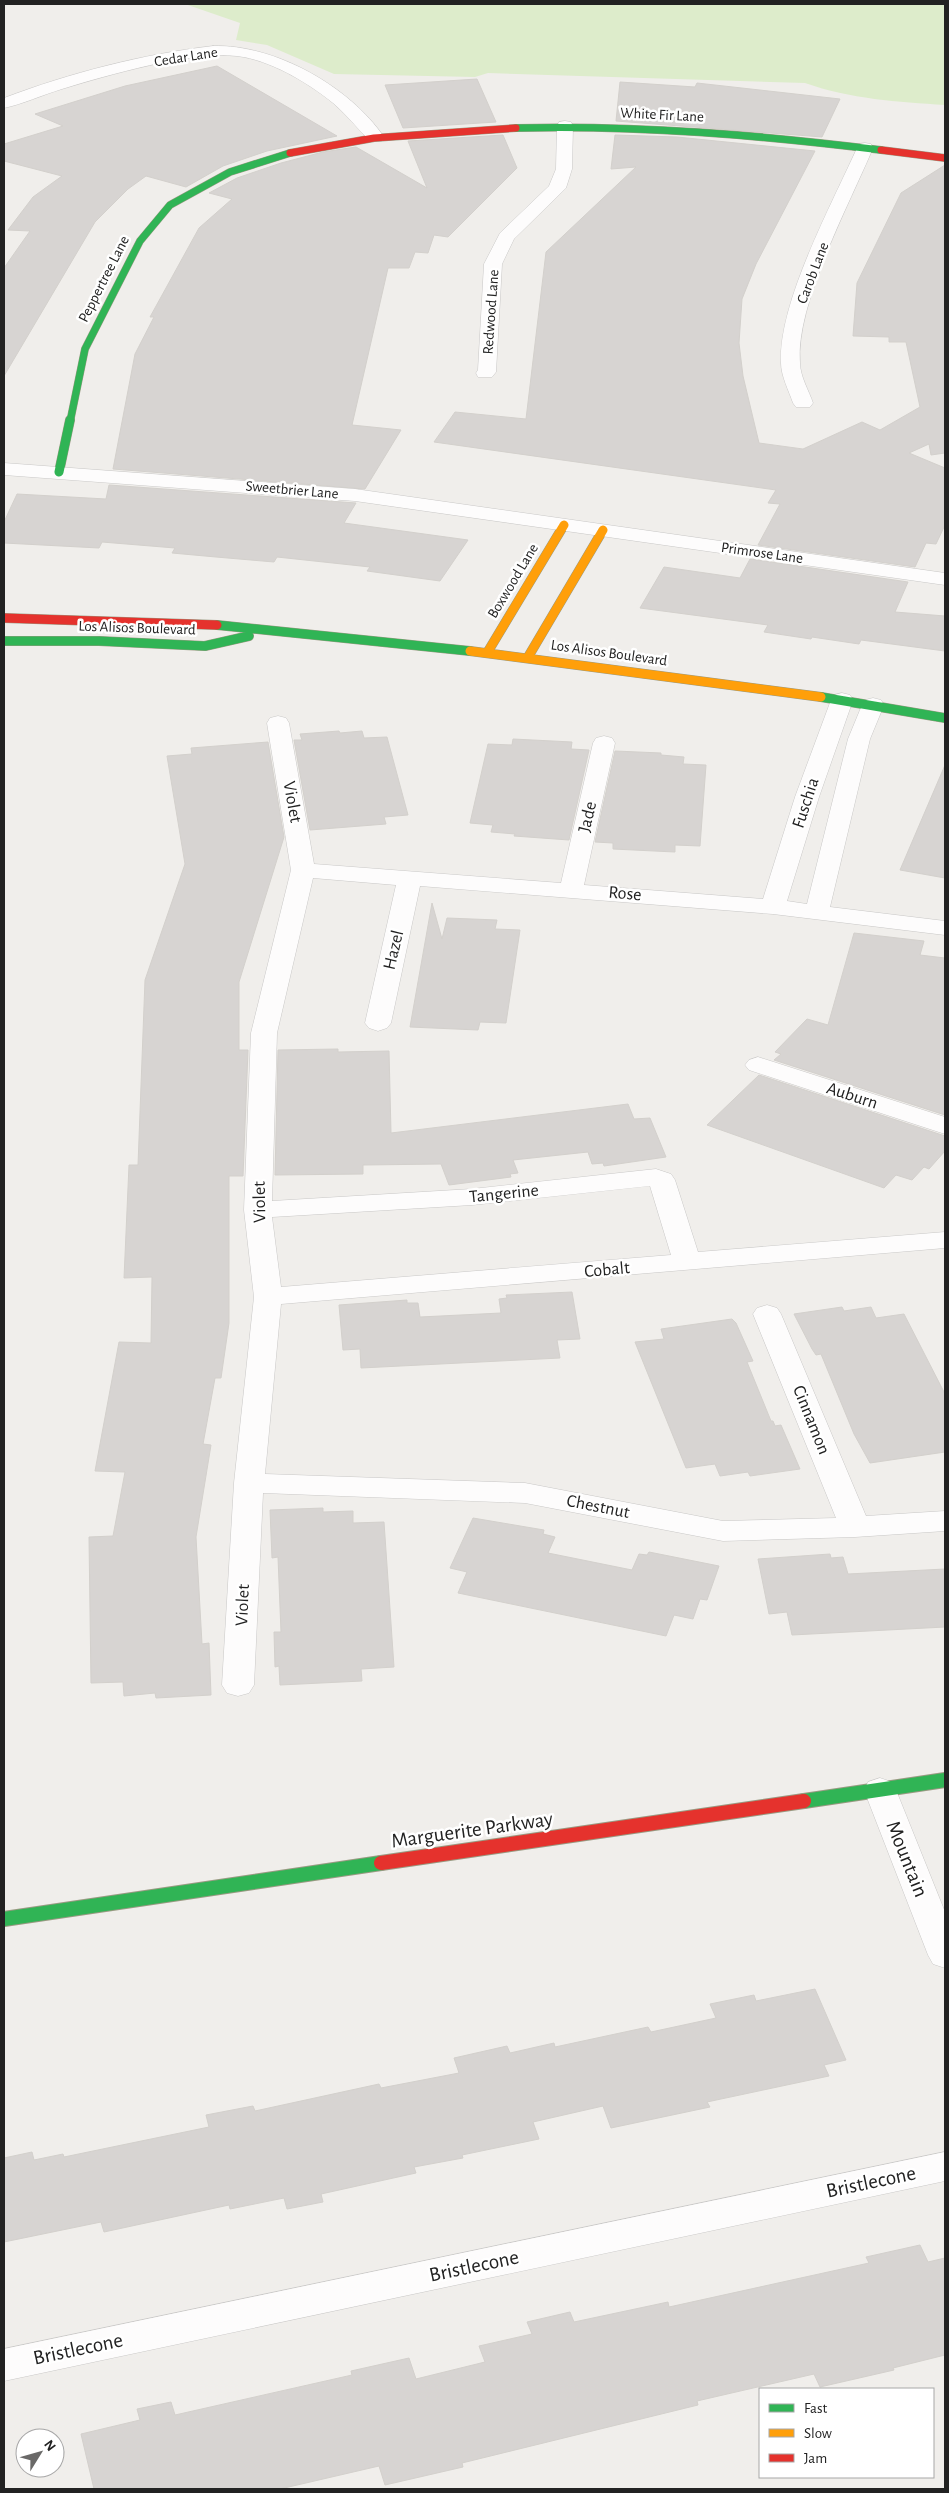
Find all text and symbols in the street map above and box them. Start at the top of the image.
street label: Cedar Lane [153,45,219,69]
street label: White Fir Lane [620,105,704,125]
street label: Peppertree Lane [76,233,132,325]
street label: Carob Lane [794,240,832,306]
street label: Redwood Lane [481,269,501,355]
street label: Sweetbrier Lane [245,478,339,502]
street label: Primrose Lane [720,540,804,566]
street label: Boxwood Lane [485,541,541,621]
street label: Los Alisos Boulevard [78,618,196,638]
street label: Los Alisos Boulevard [550,637,668,669]
street label: Fuschia [789,776,823,830]
street label: Violet [280,780,305,824]
street label: Jade [576,800,600,834]
street label: Rose [608,884,642,904]
street label: Hazel [381,928,407,972]
street label: Auburn [824,1079,880,1113]
street label: Violet [251,1181,269,1223]
street label: Tangerine [468,1181,540,1207]
street label: Cobalt [584,1259,631,1281]
street label: Cinnamon [789,1383,833,1457]
street label: Chestnut [565,1492,631,1522]
street label: Violet [233,1583,253,1626]
street label: Marguerite Parkway [390,1808,554,1852]
street label: Mountain [882,1818,932,1900]
street label: Bristlecone [824,2162,918,2202]
street label: Bristlecone [427,2246,521,2286]
street label: Bristlecone [31,2329,125,2369]
legend [759,2388,934,2478]
text: Fast [804,2401,828,2416]
text: Slow [804,2426,832,2441]
north arrow [15,2428,65,2478]
text: N [41,2438,58,2454]
text: Jam [804,2451,827,2466]

